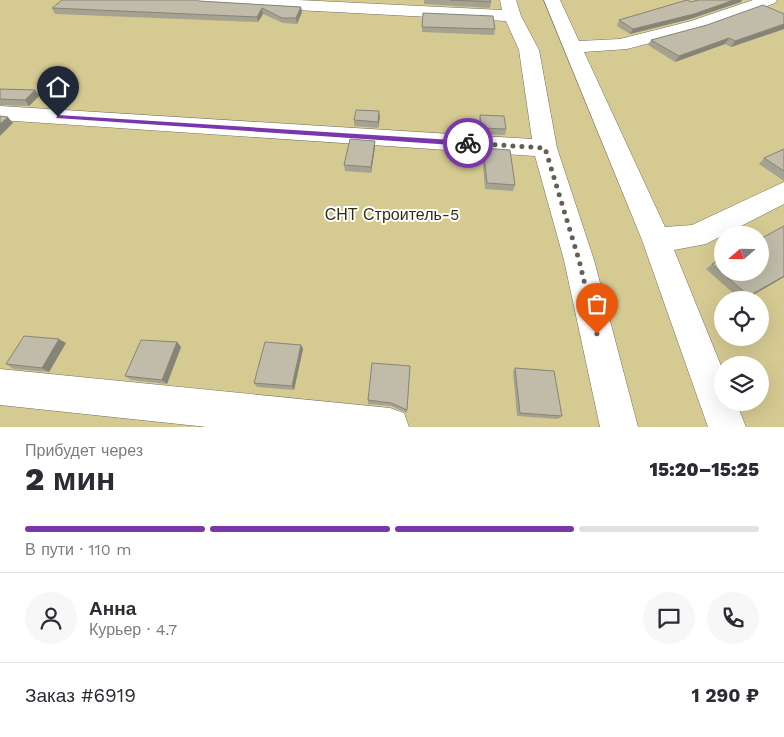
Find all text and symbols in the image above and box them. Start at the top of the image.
pin [37,66,79,117]
icon: home [44,73,72,101]
courier [443,118,493,168]
icon: bike [454,129,482,157]
park label: СНТ Строитель-5 [325,205,459,224]
north arrow [714,226,769,281]
map controls [714,226,769,411]
pin [576,283,618,334]
icon: bag [583,290,611,318]
button: locate [714,291,769,346]
button: layers [714,356,769,411]
text: Прибудет через [25,441,143,460]
text: 15:20–15:25 [650,458,759,481]
text: 2 мин [25,460,115,498]
text: В пути · 110 m [25,540,131,559]
button: person [25,592,77,644]
button: chat [643,592,695,644]
button: phone [707,592,759,644]
text: Анна [89,597,136,620]
text: Курьер · 4.7 [89,620,177,639]
text: Заказ #6919 [25,684,136,707]
text: 1 290 ₽ [692,684,759,707]

